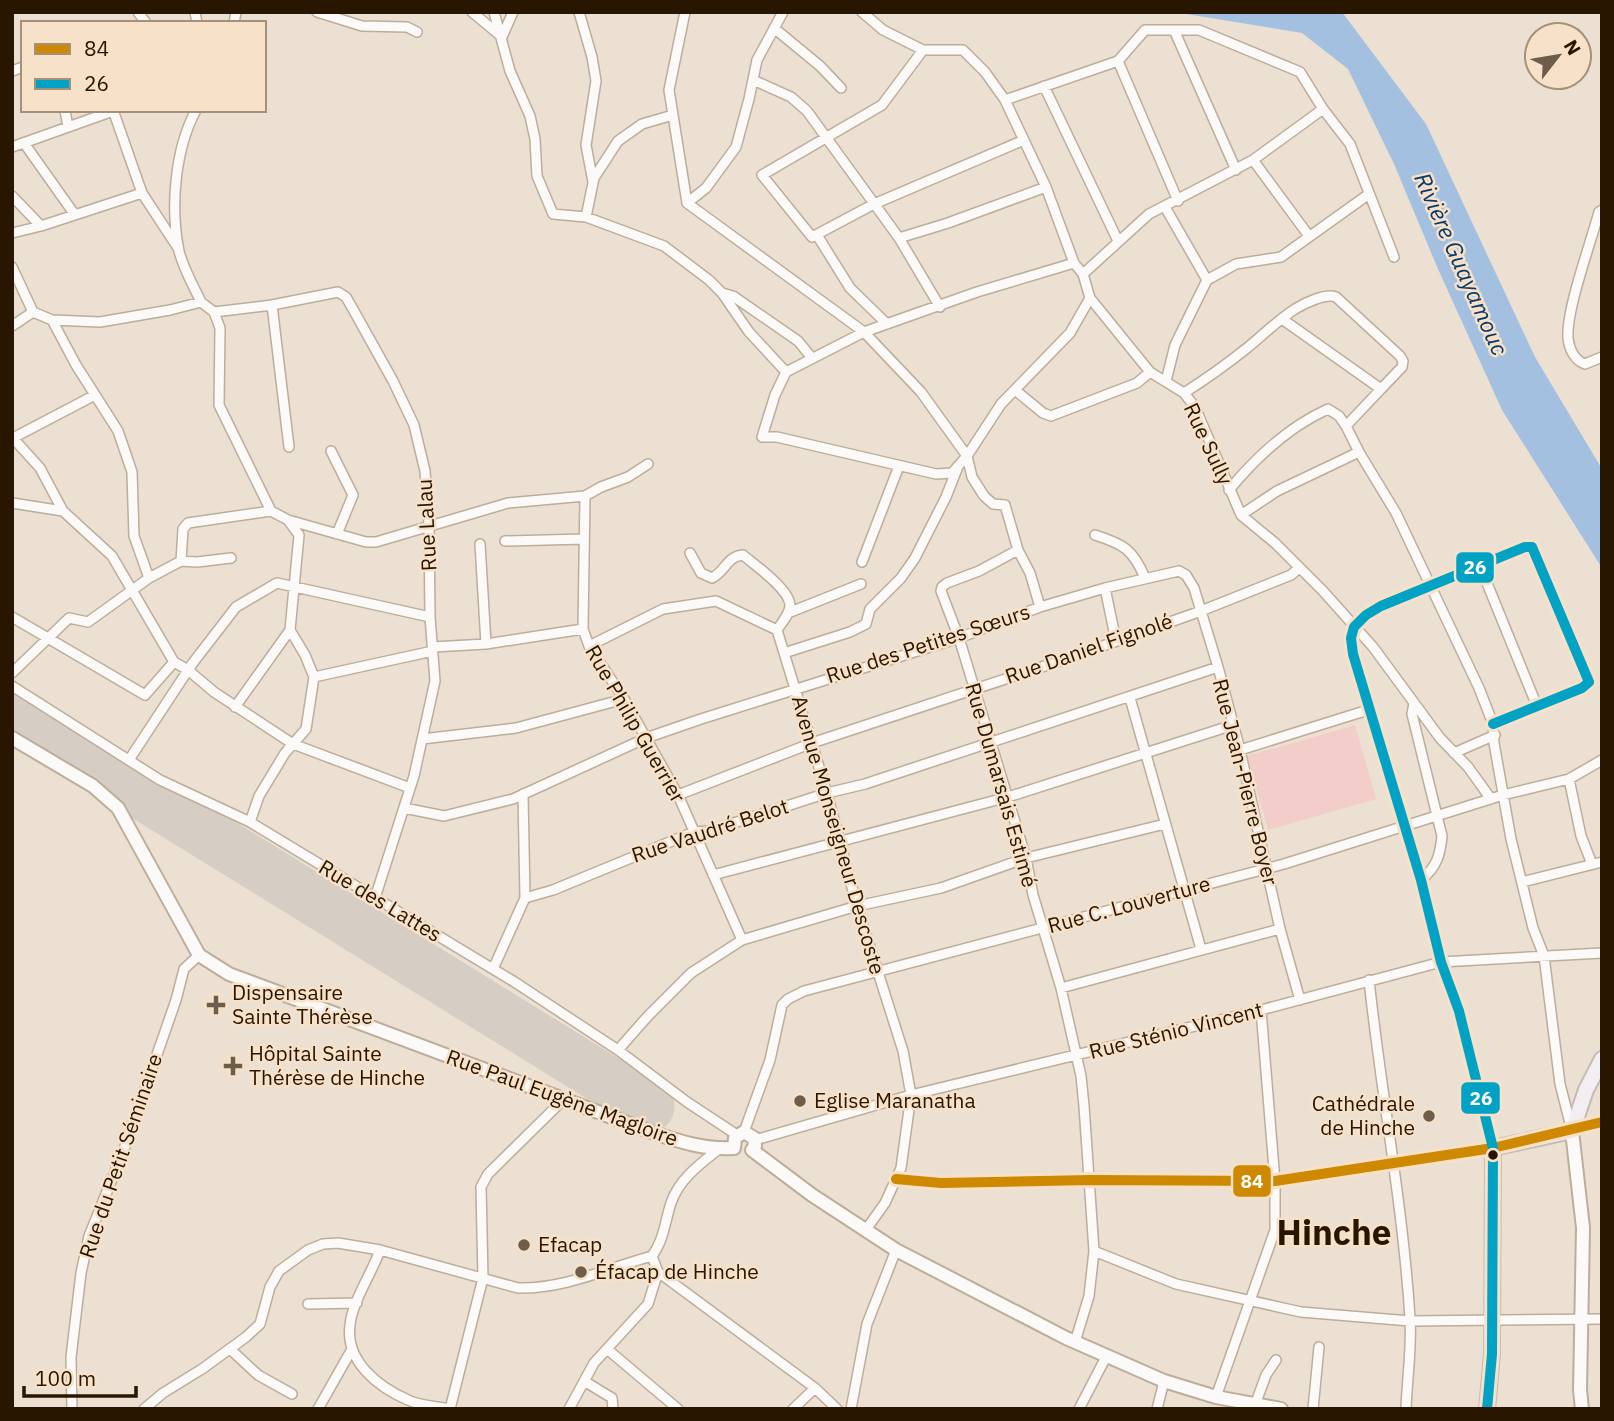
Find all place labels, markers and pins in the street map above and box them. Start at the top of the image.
place label: Dispensaire Sainte Thérèse [232,978,373,1030]
marker: Dispensaire Sainte Thérèse [206,995,226,1015]
place label: Hôpital Sainte Thérèse de Hinche [249,1039,425,1091]
marker: Hôpital Sainte Thérèse de Hinche [223,1056,243,1076]
place label: Eglise Maranatha [814,1086,976,1114]
place label: Cathédrale de Hinche [1312,1089,1415,1141]
marker: Eglise Maranatha [792,1093,808,1109]
marker: Cathédrale de Hinche [1421,1108,1437,1124]
unlabelled marker [1486,1148,1500,1162]
place label: Efacap [538,1230,602,1258]
marker: Efacap [516,1237,532,1253]
place label: Éfacap de Hinche [595,1257,759,1285]
marker: Éfacap de Hinche [573,1264,589,1280]

